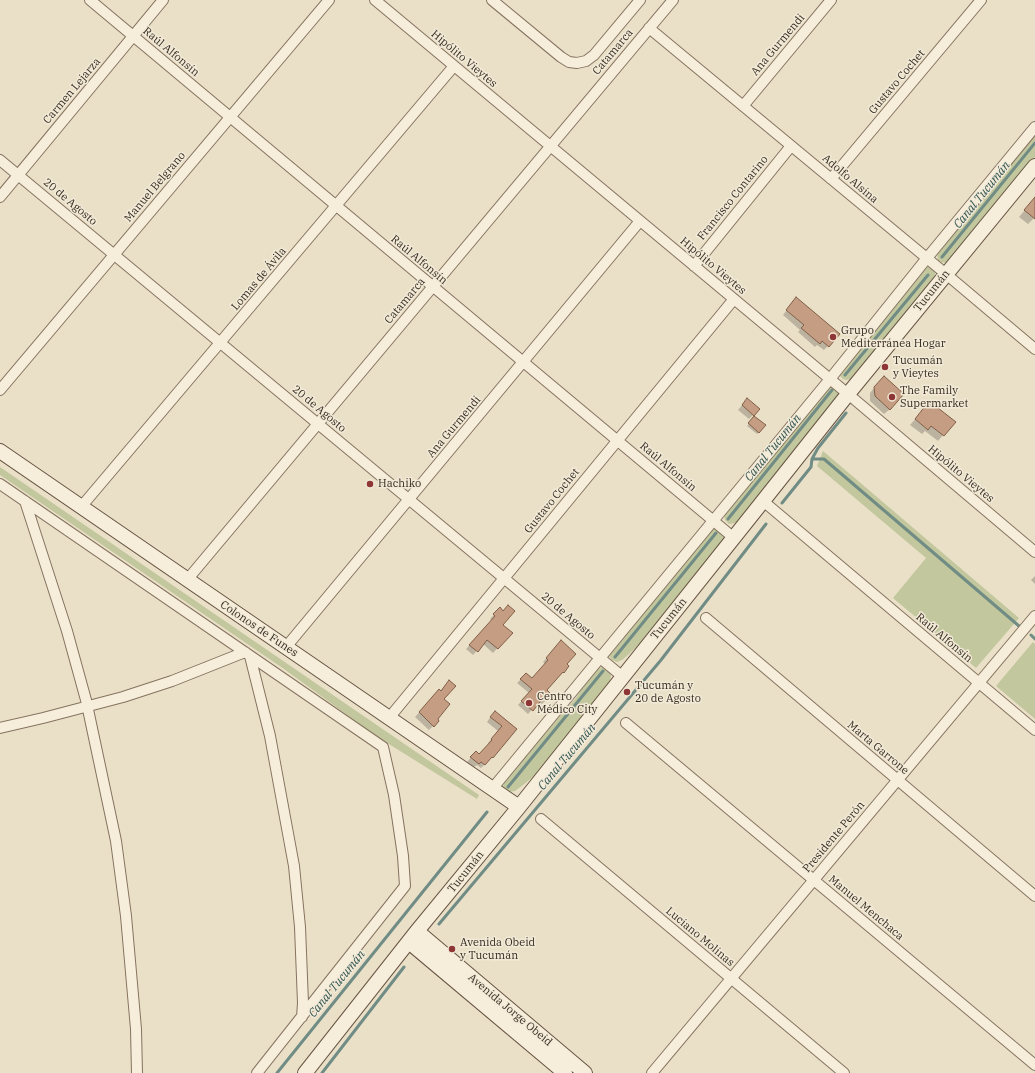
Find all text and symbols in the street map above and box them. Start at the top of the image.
street label: Ana Gurmendi [748,12,808,78]
street label: Raúl Alfonsín [140,25,202,79]
street label: Catamarca [590,26,636,78]
street label: Hipólito Vieytes [428,28,500,90]
street label: Gustavo Cochet [866,47,928,117]
street label: Carmen Lejarza [41,55,103,127]
street label: Manuel Belgrano [122,149,188,225]
street label: Adolfo Alsina [819,152,881,206]
street label: Francisco Contarino [695,153,771,243]
water label: Canal Tucumán [951,159,1013,231]
street label: 20 de Agosto [41,176,99,228]
street label: Raúl Alfonsín [388,233,450,287]
street label: Hipólito Vieytes [677,235,749,297]
street label: Lomas de Ávila [229,245,289,313]
street label: Tucumán [911,268,953,314]
street label: Catamarca [382,275,428,327]
place label: Grupo Mediterránea Hogar [841,324,946,350]
marker: Grupo Mediterránea Hogar [828,332,838,342]
place label: Tucumán y Vieytes [893,354,943,380]
marker: Tucumán y Vieytes [880,362,890,372]
street label: 20 de Agosto [290,383,348,435]
place label: The Family Supermarket [900,384,968,410]
marker: The Family Supermarket [887,392,897,402]
street label: Ana Gurmendi [424,394,484,460]
water label: Canal Tucumán [742,412,804,484]
street label: Raúl Alfonsín [637,440,699,494]
street label: Hipólito Vieytes [925,443,997,505]
street label: Gustavo Cochet [522,466,582,536]
place label: Hachiko [378,477,421,491]
marker: Hachiko [365,479,375,489]
street label: 20 de Agosto [539,590,597,642]
street label: Tucumán [648,596,690,642]
street label: Colonos de Funes [218,598,300,660]
street label: Raúl Alfonsín [913,611,975,665]
place label: Tucumán y 20 de Agosto [635,679,701,705]
marker: Tucumán y 20 de Agosto [622,687,632,697]
place label: Centro Médico City [537,690,597,716]
marker: Centro Médico City [524,698,534,708]
street label: Marta Garrone [845,719,911,777]
water label: Canal Tucumán [535,721,599,793]
street label: Presidente Perón [800,799,868,875]
street label: Tucumán [445,849,487,895]
street label: Manuel Menchaca [826,873,906,943]
street label: Luciano Molinas [663,905,737,969]
place label: Avenida Obeid y Tucumán [460,936,535,962]
marker: Avenida Obeid y Tucumán [447,944,457,954]
water label: Canal Tucumán [306,948,368,1020]
street label: Avenida Jorge Obeid [465,971,555,1049]

